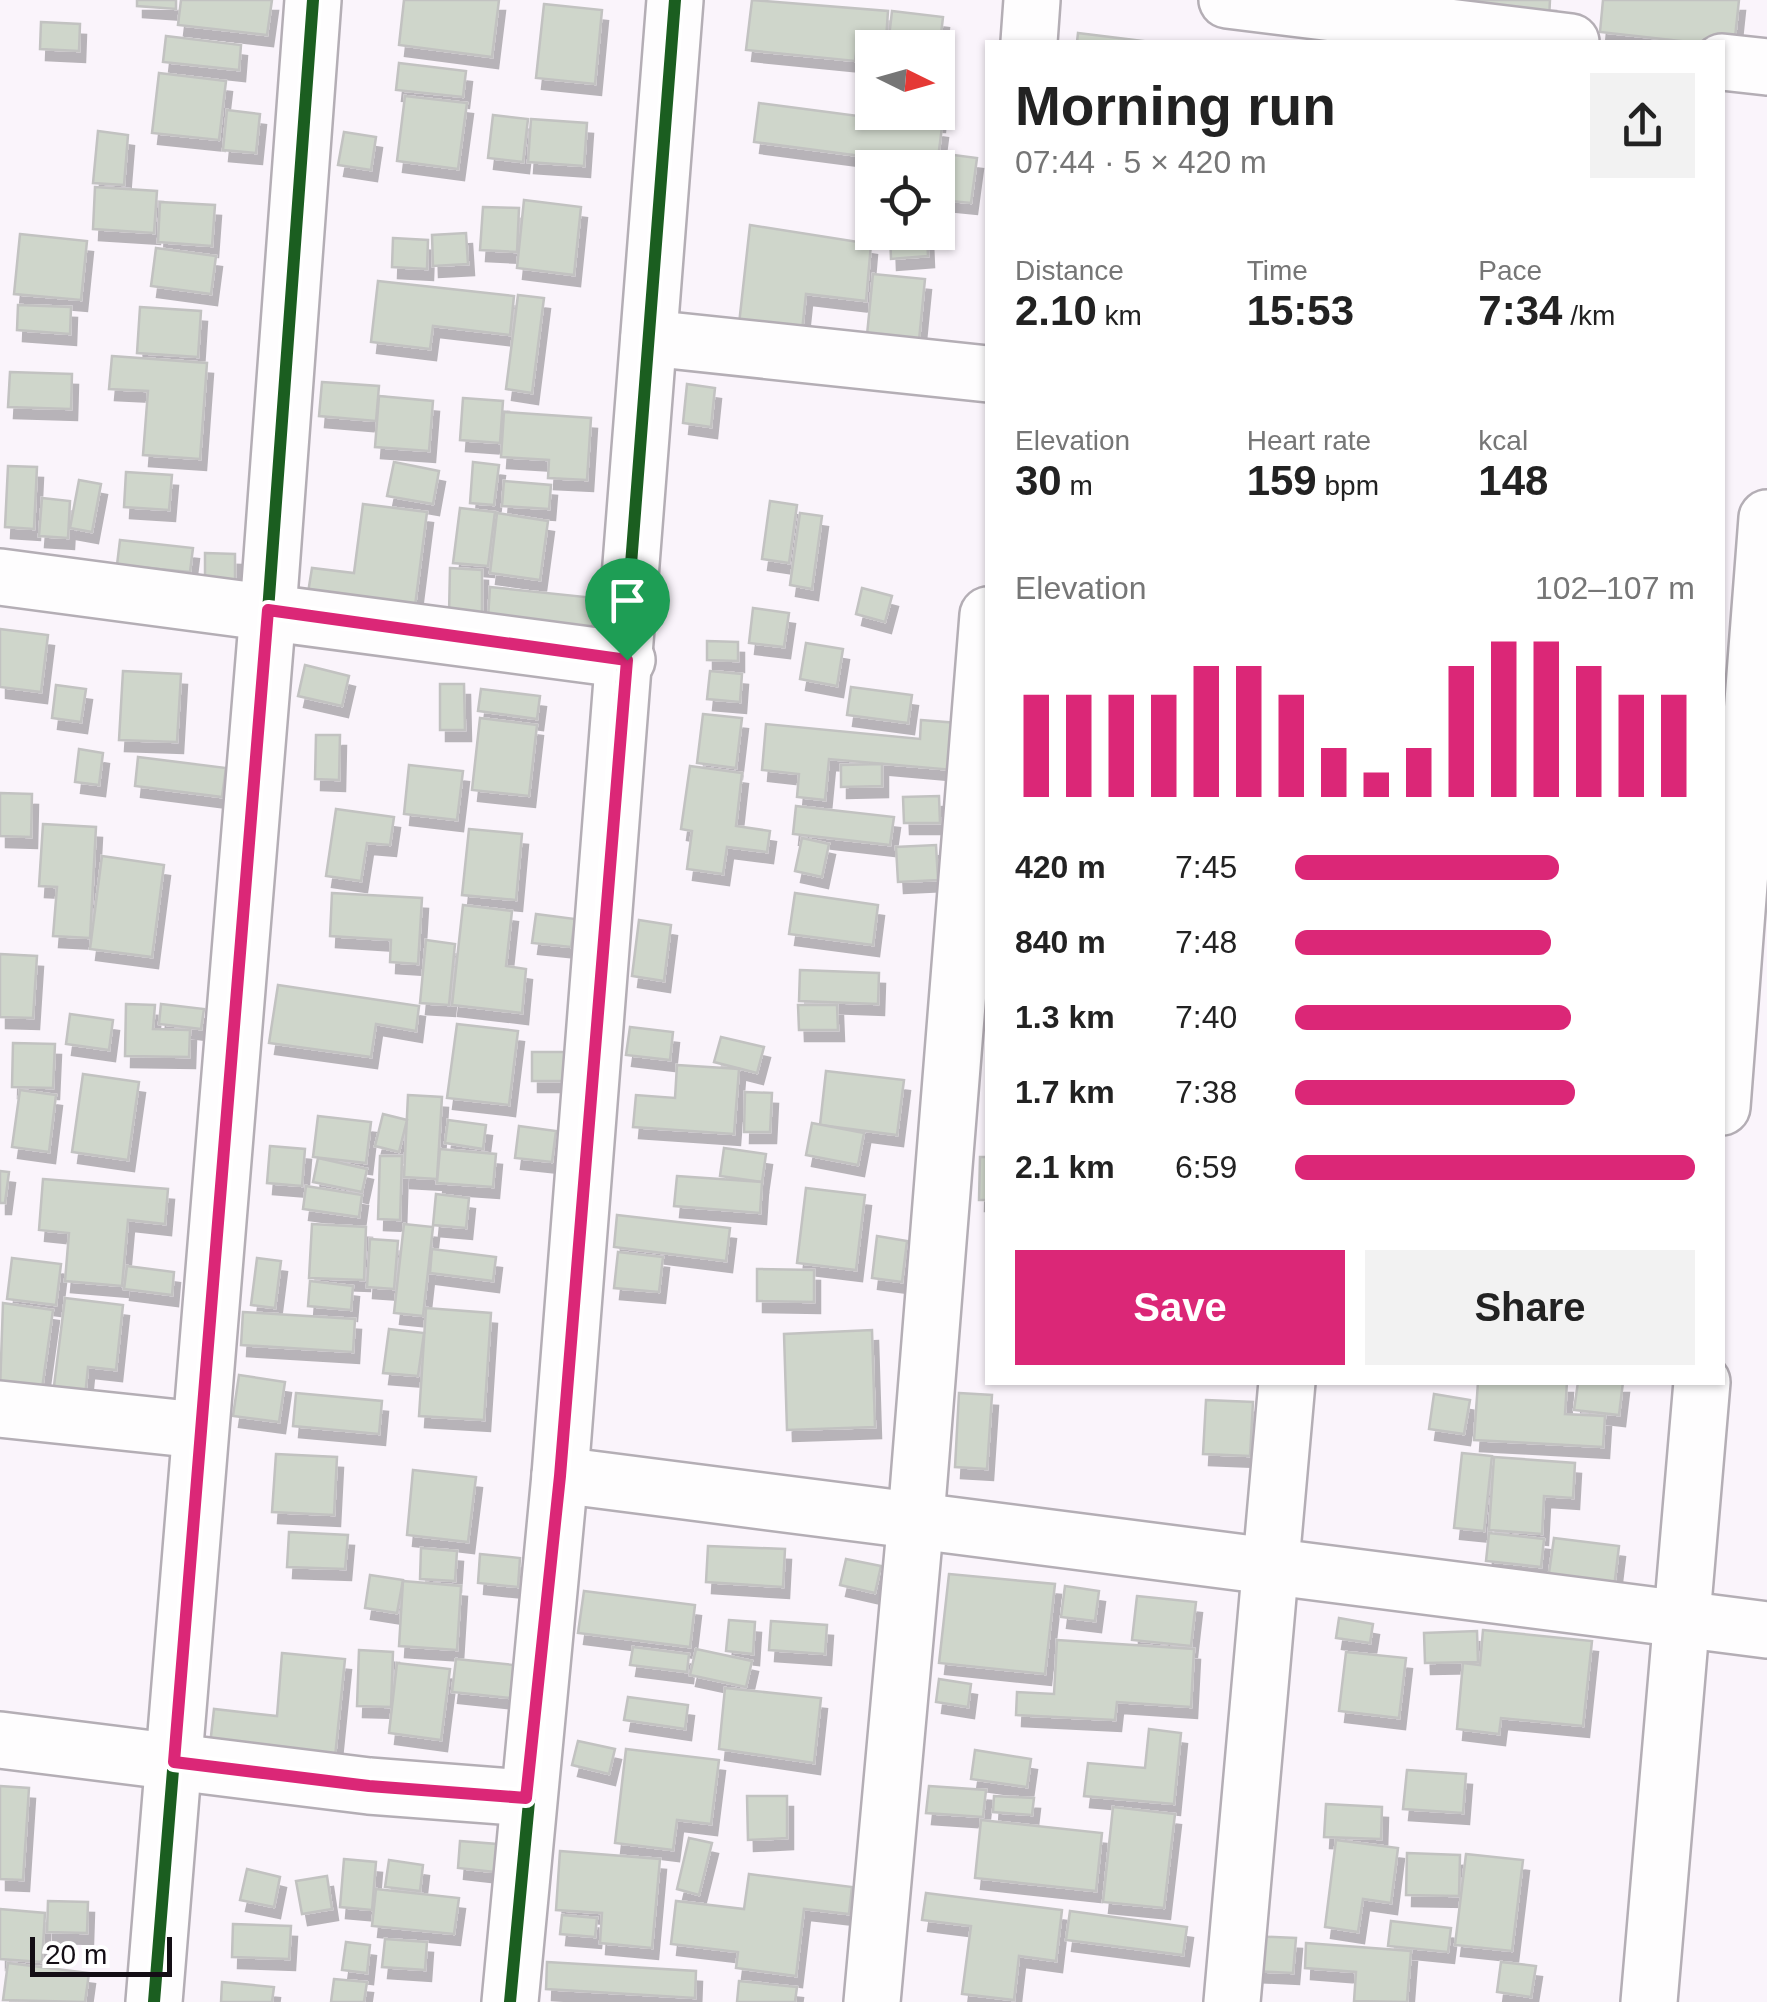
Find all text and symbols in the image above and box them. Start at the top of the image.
north arrow [855,30,955,130]
map controls [855,30,955,250]
button: share [1590,73,1695,178]
text: Morning run [1015,75,1336,137]
text: 07:44 · 5 × 420 m [1015,144,1267,180]
button: locate [855,150,955,250]
text: Distance [1015,255,1124,286]
text: Time [1247,255,1308,286]
text: Pace [1478,255,1542,286]
text: 2.10 [1015,287,1097,334]
text: 15:53 [1247,287,1354,334]
text: 7:34 [1478,287,1562,334]
text: km [1097,300,1142,331]
text: /km [1562,300,1615,331]
text: Elevation [1015,425,1130,456]
text: Heart rate [1247,425,1371,456]
text: kcal [1478,425,1528,456]
text: 30 [1015,457,1062,504]
text: 159 [1247,457,1317,504]
text: 148 [1478,457,1548,504]
text: m [1062,470,1093,501]
text: bpm [1317,470,1379,501]
pin [585,558,670,661]
text: Elevation [1015,570,1147,606]
text: 102–107 m [1535,570,1695,606]
icon: arrive [600,573,655,628]
text: 420 m [1015,849,1106,885]
text: 7:45 [1175,849,1237,885]
text: 840 m [1015,924,1106,960]
text: 7:48 [1175,924,1237,960]
text: 1.3 km [1015,999,1115,1035]
text: 7:40 [1175,999,1237,1035]
text: 1.7 km [1015,1074,1115,1110]
text: 7:38 [1175,1074,1237,1110]
text: 2.1 km [1015,1149,1115,1185]
text: 6:59 [1175,1149,1237,1185]
button: Save [1015,1250,1345,1365]
button: Share [1365,1250,1695,1365]
scale bar [30,1932,172,1976]
text: 20 m [45,1939,107,1970]

